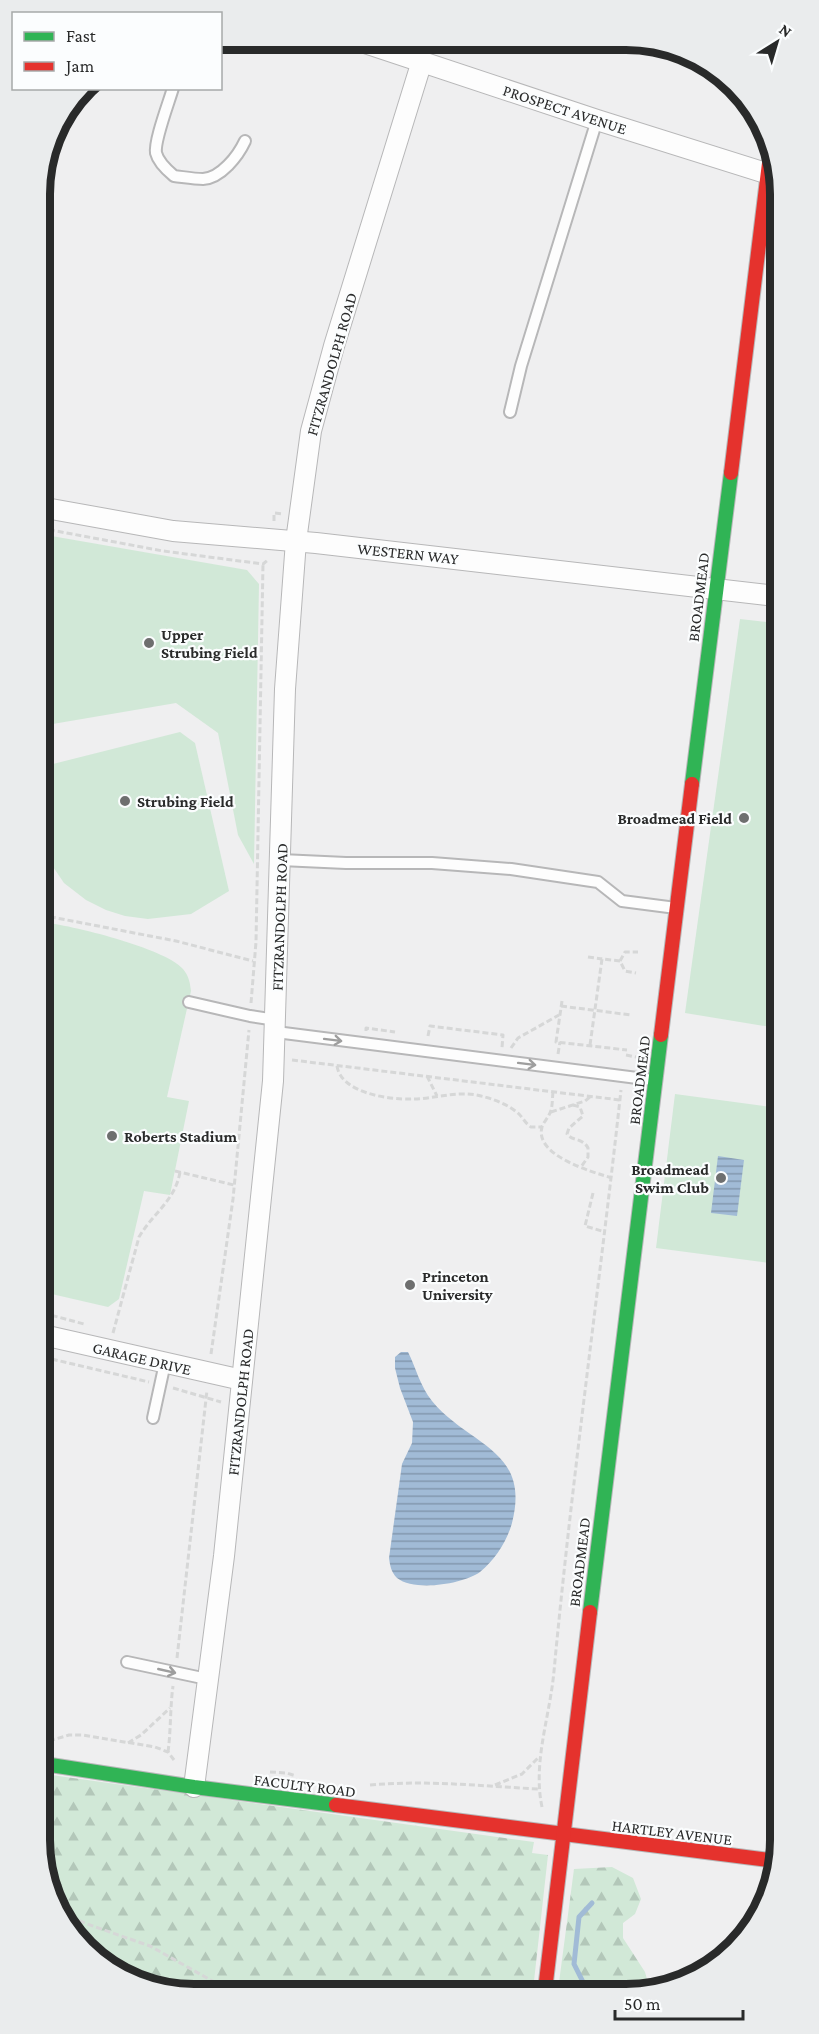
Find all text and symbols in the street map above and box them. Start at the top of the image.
legend [12,12,222,90]
north arrow [747,12,807,72]
text: N [776,20,795,41]
text: Fast [66,26,97,46]
text: Jam [64,56,95,76]
street label: PROSPECT AVENUE [501,81,629,138]
street label: FITZRANDOLPH ROAD [303,291,360,438]
street label: WESTERN WAY [357,540,460,567]
street label: BROADMEAD [685,552,712,643]
place label: Upper Strubing Field [161,626,258,661]
marker: Upper Strubing Field [142,636,156,650]
place label: Strubing Field [137,793,234,810]
marker: Strubing Field [118,794,132,808]
place label: Broadmead Field [617,810,732,827]
marker: Broadmead Field [737,811,751,825]
street label: FITZRANDOLPH ROAD [268,843,291,991]
one-way arrow [323,1035,343,1046]
street label: BROADMEAD [626,1035,653,1126]
one-way arrow [517,1058,537,1069]
place label: Roberts Stadium [124,1128,238,1145]
marker: Roberts Stadium [105,1129,119,1143]
place label: Broadmead Swim Club [631,1161,709,1196]
marker: Broadmead Swim Club [714,1171,728,1185]
place label: Princeton University [422,1268,493,1303]
marker: Princeton University [403,1278,417,1292]
street label: FITZRANDOLPH ROAD [224,1328,257,1476]
street label: GARAGE DRIVE [91,1339,193,1378]
street label: BROADMEAD [566,1517,593,1608]
one-way arrow [157,1666,176,1678]
street label: FACULTY ROAD [253,1771,357,1800]
street label: HARTLEY AVENUE [611,1817,733,1848]
scale bar [615,1983,742,2021]
text: 50 m [624,1994,661,2014]

